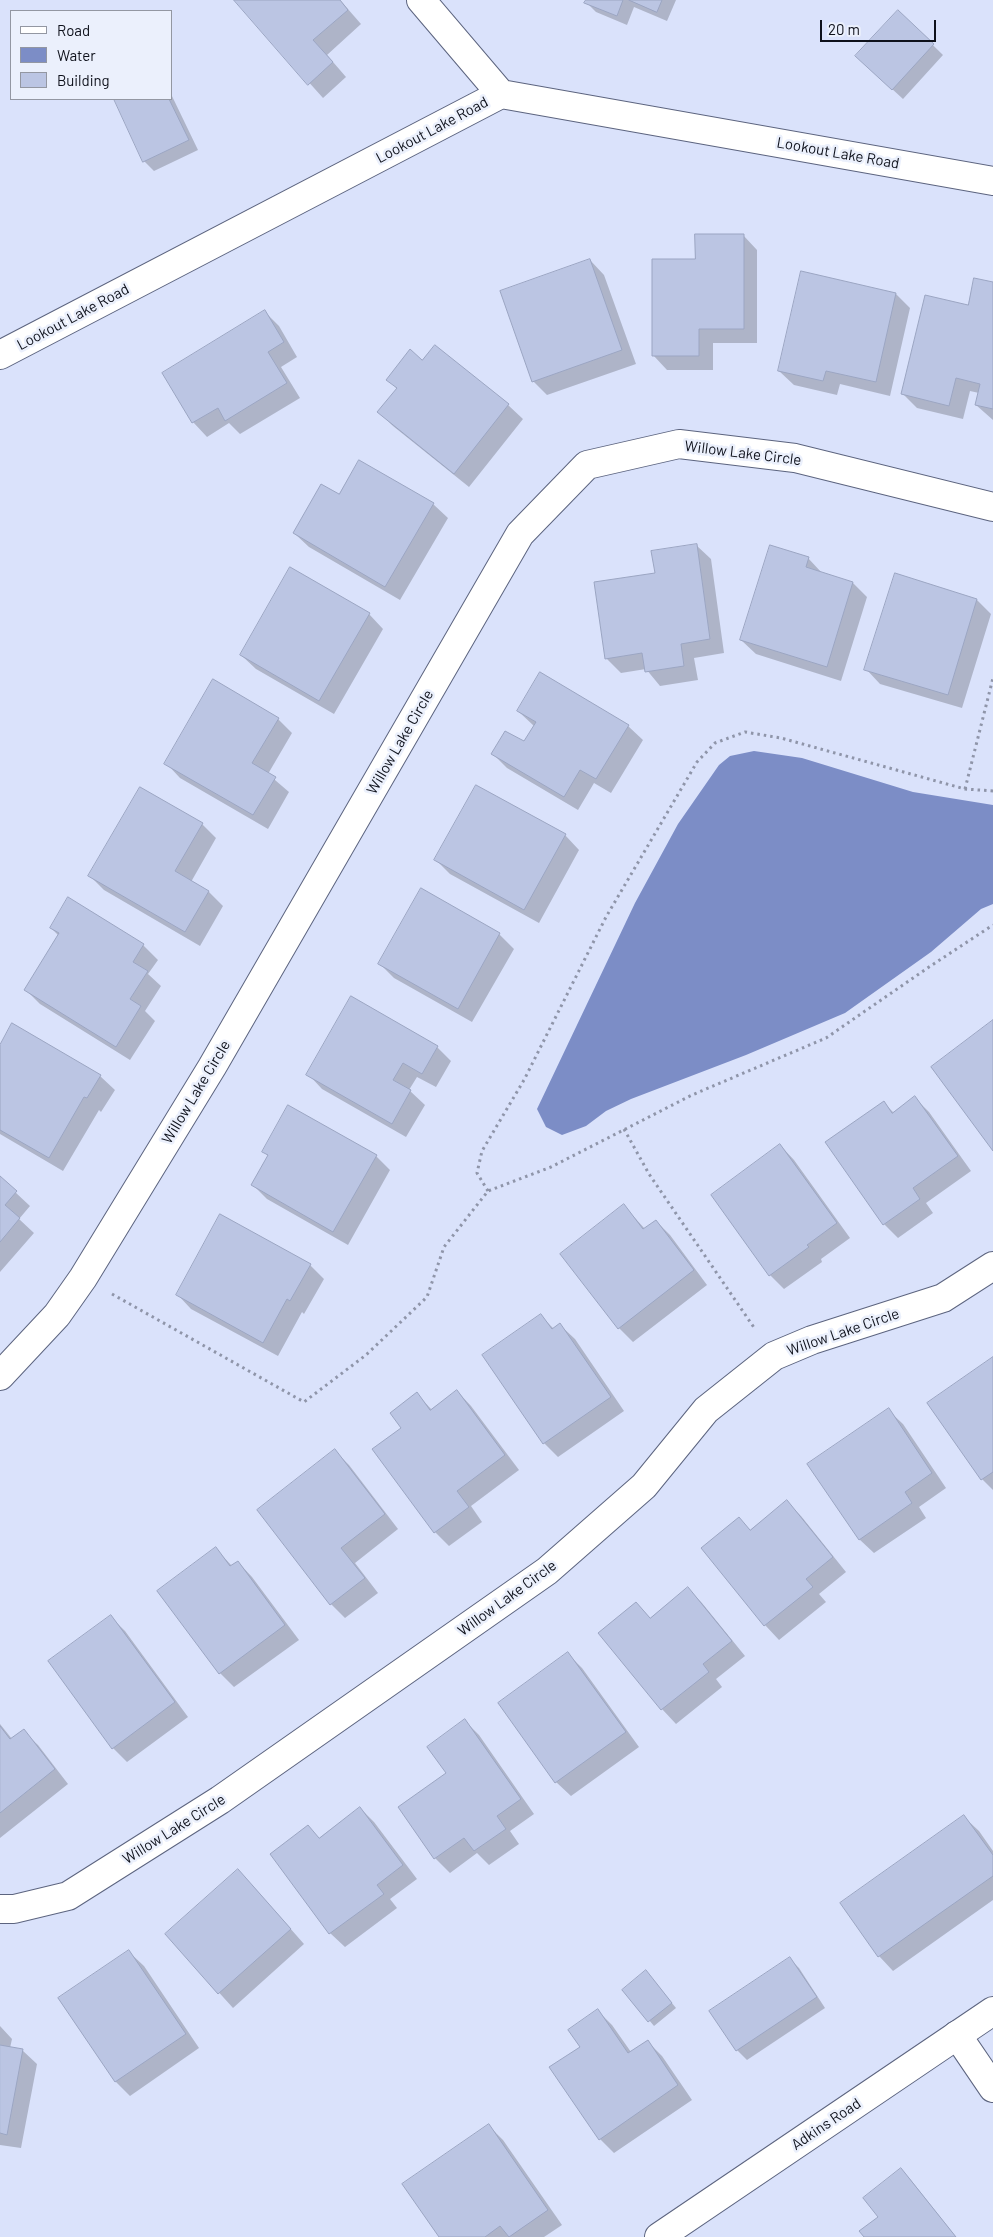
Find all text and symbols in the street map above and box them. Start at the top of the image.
legend [10,10,172,100]
scale bar [823,10,939,42]
text: 20 m [828,20,860,38]
text: Road [57,21,90,39]
text: Water [57,46,96,64]
text: Building [57,71,110,89]
street label: Lookout Lake Road [373,93,491,167]
street label: Lookout Lake Road [775,133,901,173]
street label: Lookout Lake Road [14,280,132,354]
street label: Willow Lake Circle [684,437,802,469]
street label: Willow Lake Circle [363,687,437,797]
street label: Willow Lake Circle [158,1037,234,1147]
street label: Willow Lake Circle [784,1304,902,1360]
street label: Willow Lake Circle [454,1556,560,1640]
street label: Willow Lake Circle [119,1790,229,1868]
street label: Adkins Road [788,2094,864,2154]

